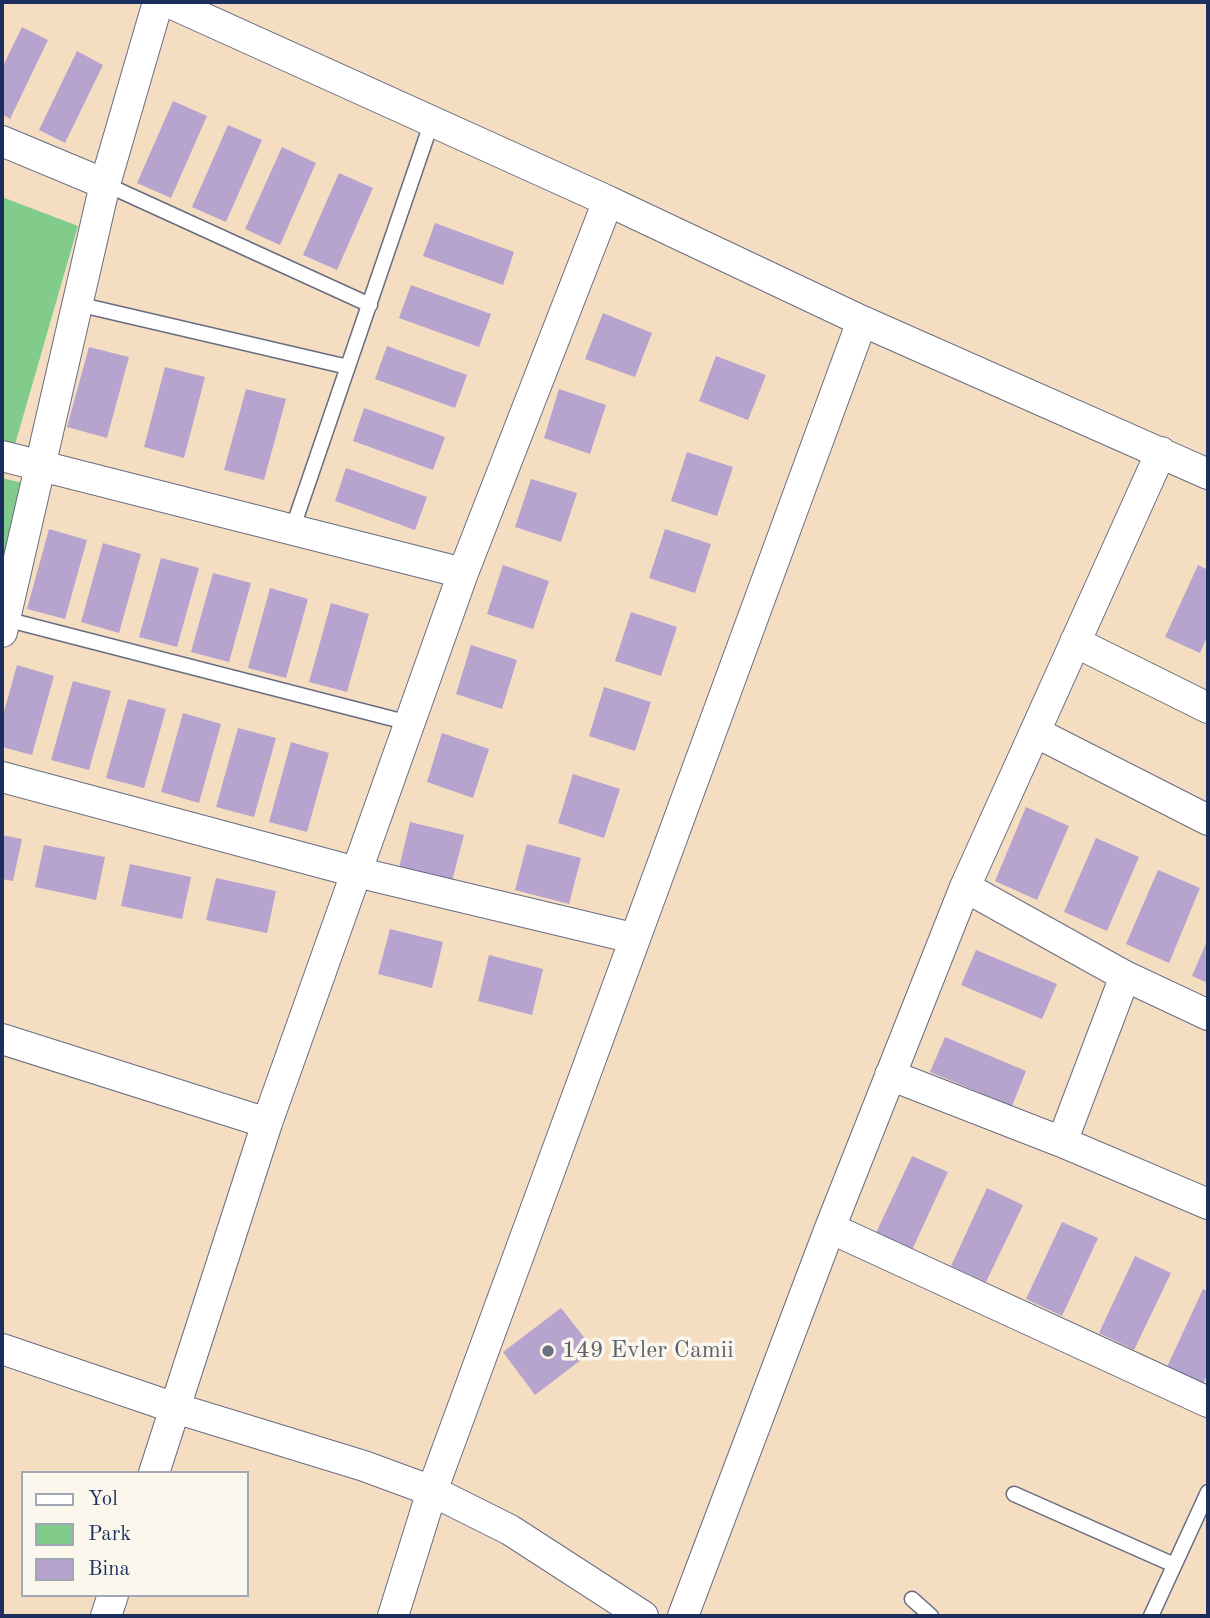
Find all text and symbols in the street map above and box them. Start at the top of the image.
place label: 149 Evler Camii [562,1337,734,1365]
marker: 149 Evler Camii [540,1343,556,1359]
legend [21,1471,248,1597]
text: Yol [88,1489,118,1510]
text: Park [88,1524,131,1545]
text: Bina [88,1559,130,1580]

